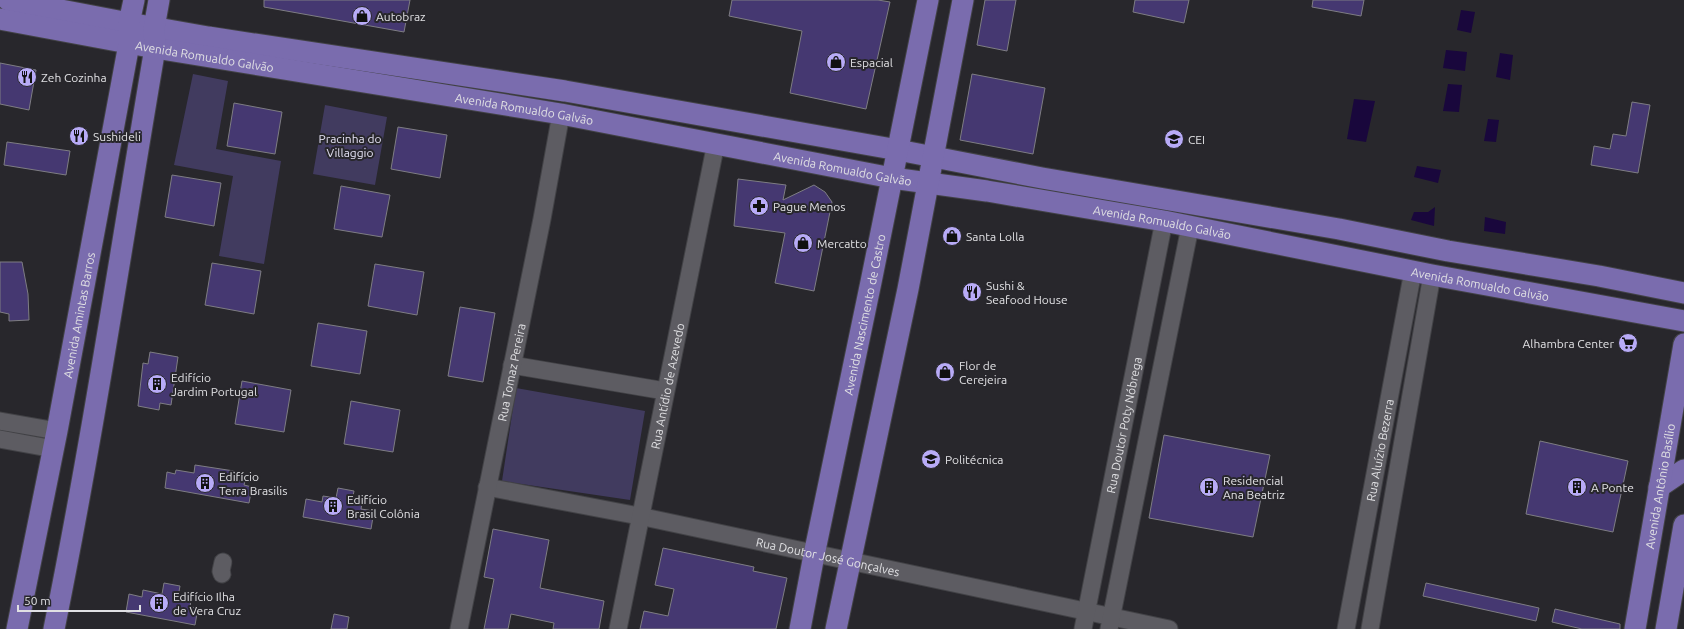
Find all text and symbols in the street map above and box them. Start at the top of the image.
shop icon: Autobraz [351,5,373,27]
place label: Autobraz [376,10,426,23]
street label: Avenida Romualdo Galvão [134,38,275,74]
shop icon: Espacial [825,51,847,73]
place label: Espacial [850,56,893,69]
restaurant icon: Zeh Cozinha [16,66,38,88]
place label: Zeh Cozinha [41,71,107,84]
street label: Avenida Romualdo Galvão [454,90,595,127]
restaurant icon: Sushideli [68,125,90,147]
school or university icon: CEI [1163,128,1185,150]
place label: Sushideli [93,130,141,143]
park label: Pracinha do Villaggio [318,132,382,159]
place label: CEI [1188,133,1205,146]
street label: Avenida Romualdo Galvão [773,149,913,187]
pharmacy icon: Pague Menos [748,195,770,217]
place label: Pague Menos [773,200,846,213]
street label: Avenida Romualdo Galvão [1092,203,1232,241]
shop icon: Santa Lolla [941,225,963,247]
place label: Santa Lolla [966,230,1025,243]
shop icon: Mercatto [792,232,814,254]
street label: Avenida Nascimento de Castro [841,233,887,396]
place label: Mercatto [817,237,867,250]
street label: Avenida Amintas Barros [61,251,97,379]
street label: Avenida Romualdo Galvão [1410,264,1550,303]
place label: Sushi & Seafood House [986,279,1068,306]
restaurant icon: Sushi & Seafood House [961,281,983,303]
street label: Rua Tomaz Pereira [495,322,527,422]
street label: Rua Antídio de Azevedo [648,322,686,450]
supermarket icon: Alhambra Center [1617,332,1639,354]
place label: Alhambra Center [1523,337,1614,350]
street label: Rua Doutor Poty Nóbrega [1104,356,1143,494]
place label: Flor de Cerejeira [959,359,1007,386]
shop icon: Flor de Cerejeira [934,361,956,383]
place label: Edifício Jardim Portugal [171,371,257,398]
building icon: Edifício Jardim Portugal [146,373,168,395]
street label: Rua Aluízio Bezerra [1364,398,1395,502]
street label: Avenida Antônio Basílio [1642,422,1677,550]
school or university icon: Politécnica [920,448,942,470]
place label: Politécnica [945,453,1004,466]
place label: Edifício Terra Brasilis [219,470,287,497]
building icon: Edifício Terra Brasilis [194,472,216,494]
place label: Residencial Ana Beatriz [1223,474,1285,501]
building icon: Residencial Ana Beatriz [1198,476,1220,498]
building icon: A Ponte [1566,476,1588,498]
place label: A Ponte [1591,481,1634,494]
place label: Edifício Brasil Colônia [347,493,420,520]
building icon: Edifício Brasil Colônia [322,495,344,517]
street label: Rua Doutor José Gonçalves [755,535,901,578]
scale bar [18,587,140,613]
place label: Edifício Ilha de Vera Cruz [173,590,241,617]
building icon: Edifício Ilha de Vera Cruz [148,592,170,614]
text: 50 m [24,594,51,607]

